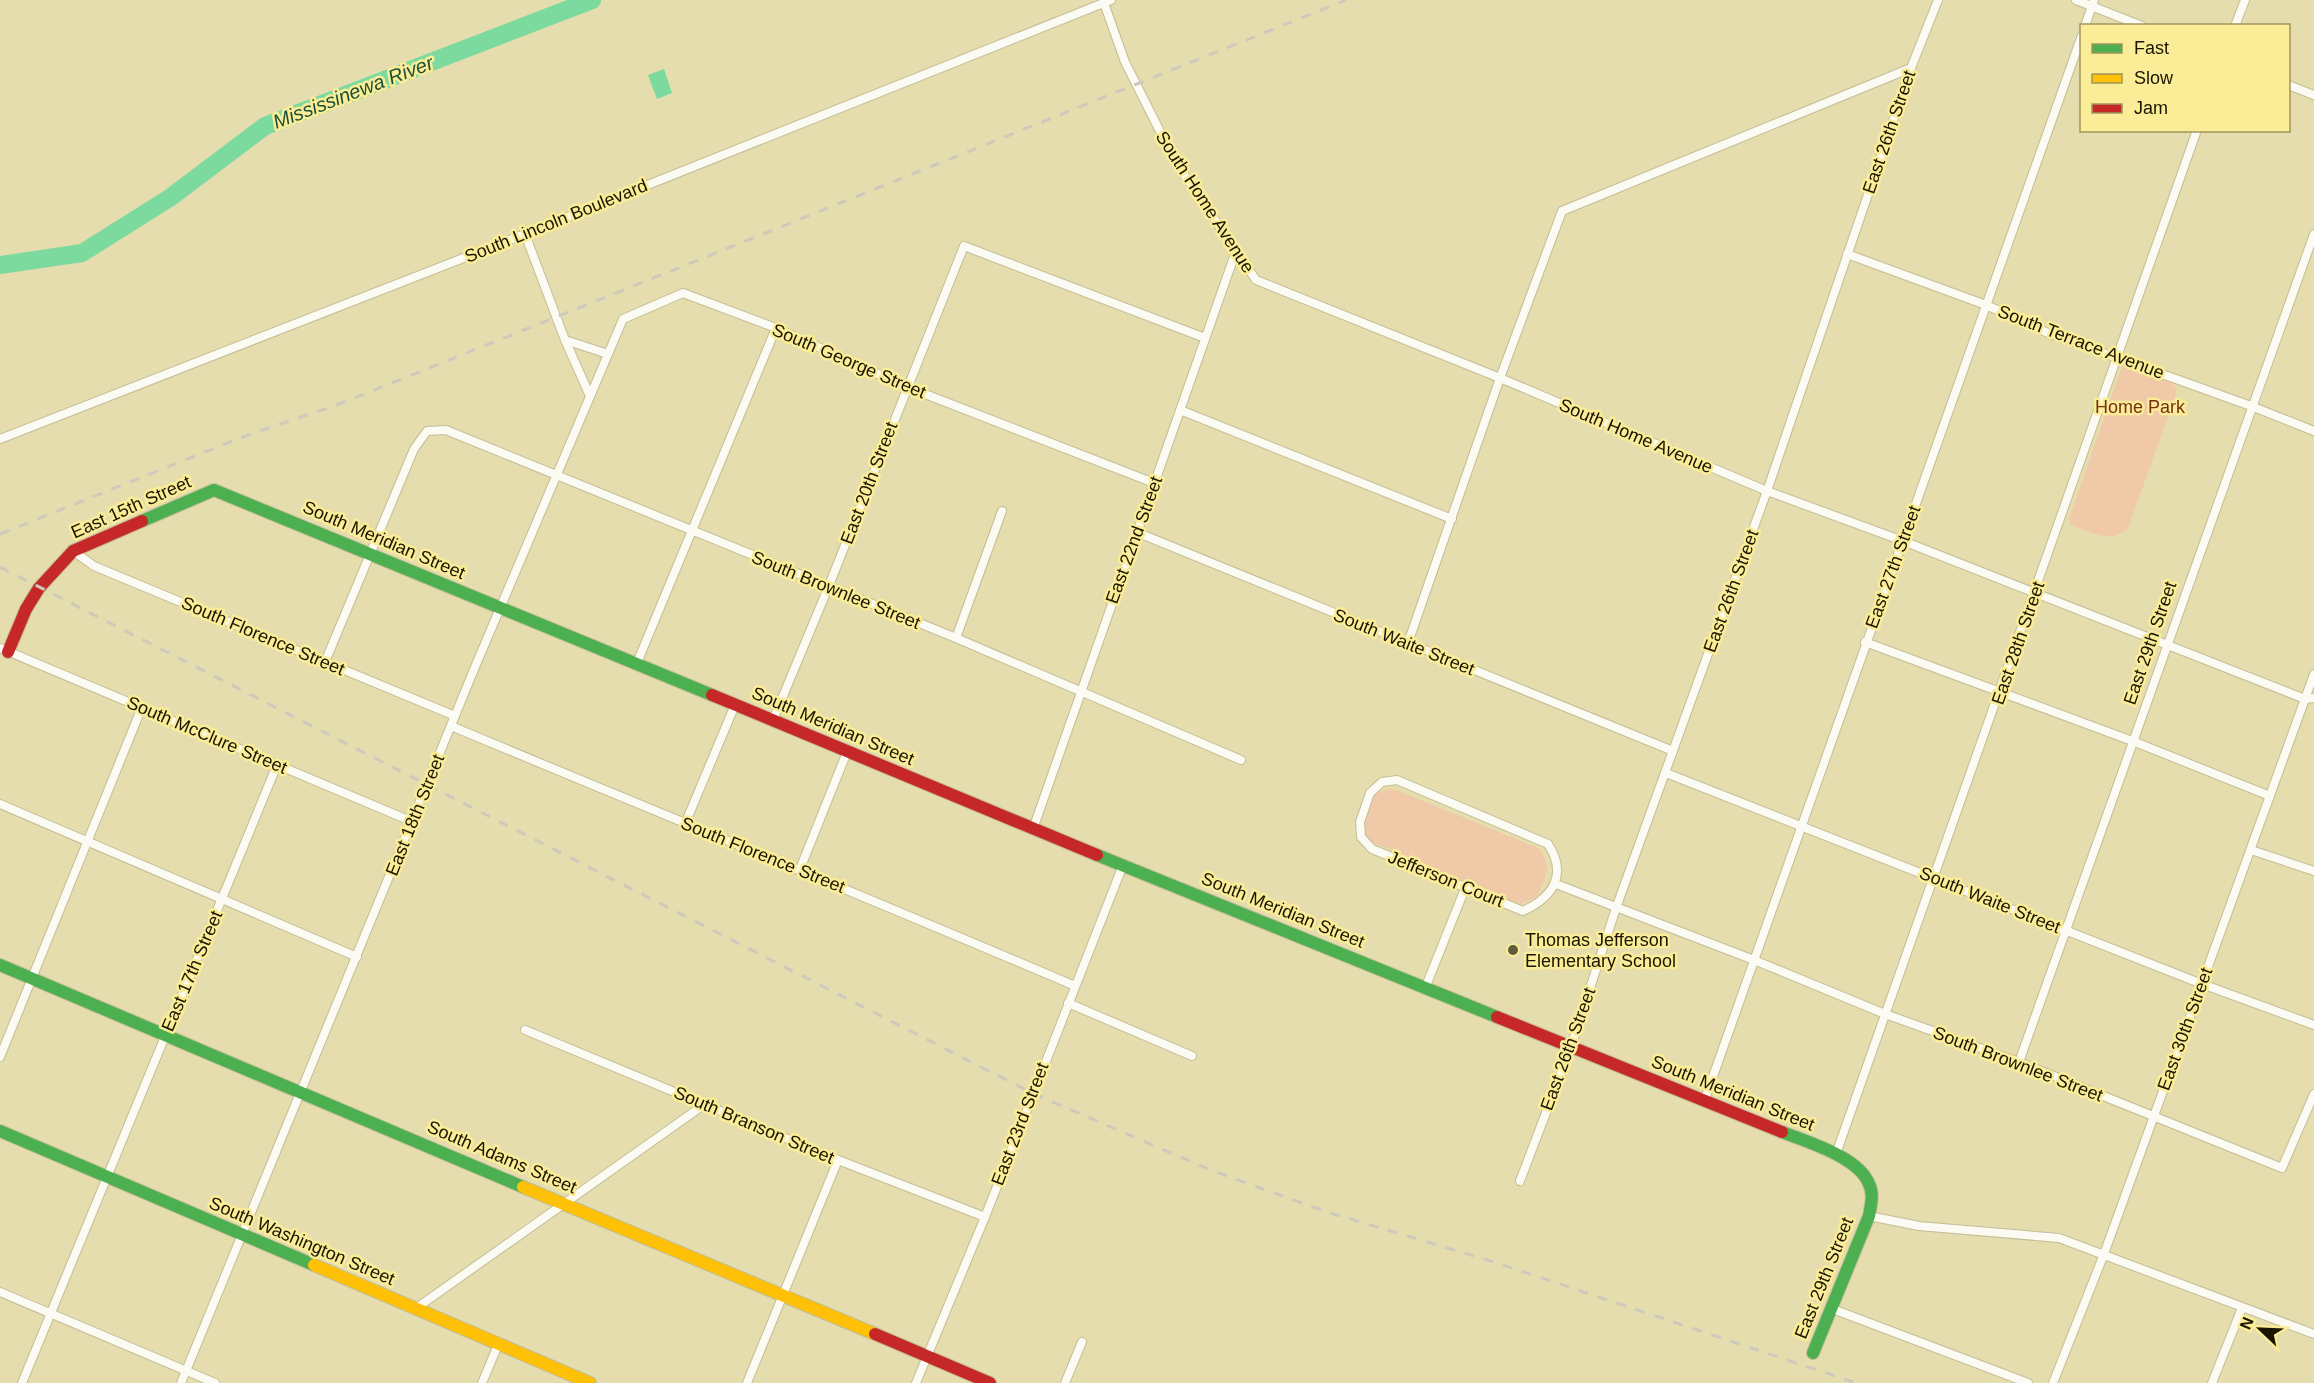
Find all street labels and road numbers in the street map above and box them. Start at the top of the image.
street label: East 26th Street [1859,68,1919,196]
street label: South Home Avenue [1152,127,1258,277]
street label: South Lincoln Boulevard [462,175,650,267]
street label: South Terrace Avenue [1995,301,2167,383]
street label: South George Street [769,320,929,402]
street label: South Home Avenue [1556,395,1716,477]
street label: East 20th Street [837,419,901,547]
street label: East 15th Street [68,472,194,542]
street label: East 22nd Street [1102,474,1166,606]
street label: South Meridian Street [300,497,468,583]
street label: East 27th Street [1862,503,1924,631]
street label: East 26th Street [1700,527,1762,655]
street label: South Brownlee Street [749,547,923,633]
street label: East 28th Street [1988,579,2048,707]
street label: East 29th Street [2120,579,2180,707]
street label: South Florence Street [178,593,348,679]
street label: South Waite Street [1331,605,1477,679]
street label: South Meridian Street [749,683,917,769]
street label: South McClure Street [124,692,290,778]
street label: East 18th Street [382,751,448,879]
street label: South Florence Street [678,813,848,897]
street label: Jefferson Court [1385,847,1507,911]
street label: South Waite Street [1917,863,2063,937]
street label: South Meridian Street [1199,868,1367,952]
street label: East 17th Street [158,908,226,1034]
street label: East 30th Street [2154,965,2216,1093]
street label: East 26th Street [1537,985,1599,1113]
street label: South Brownlee Street [1930,1022,2106,1106]
street label: South Meridian Street [1649,1051,1817,1135]
street label: East 23rd Street [987,1060,1053,1188]
street label: South Branson Street [671,1082,837,1168]
street label: South Adams Street [424,1117,580,1197]
street label: South Washington Street [206,1193,398,1289]
street label: East 29th Street [1791,1214,1857,1342]

